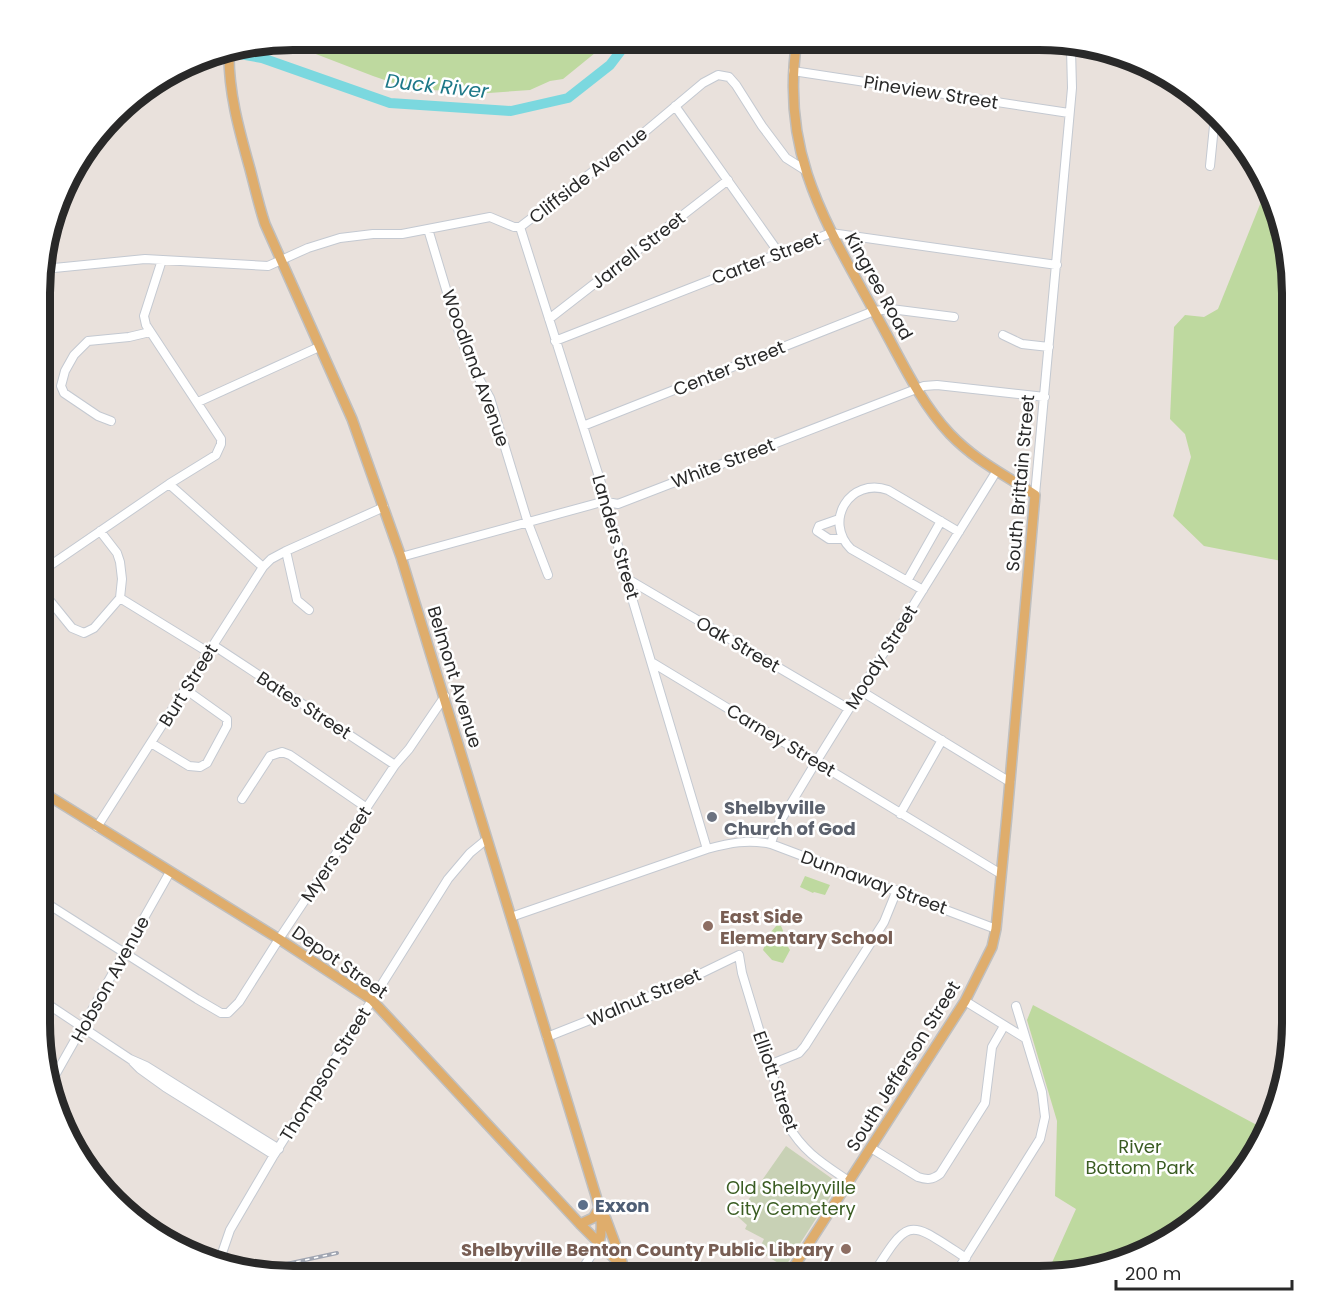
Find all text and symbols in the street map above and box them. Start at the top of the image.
water label: Duck River [384,67,490,105]
street label: Pineview Street [862,69,1000,115]
street label: Cliffside Avenue [524,121,652,229]
street label: Jarrell Street [586,205,690,295]
street label: Carter Street [708,226,824,290]
street label: Kingree Road [839,228,919,344]
street label: Woodland Avenue [436,286,516,450]
street label: Center Street [669,334,789,402]
street label: South Brittain Street [1000,394,1040,572]
street label: White Street [668,432,778,494]
street label: Landers Street [586,472,646,602]
street label: Moody Street [839,600,923,714]
street label: Belmont Avenue [422,603,488,751]
street label: Oak Street [691,610,785,678]
street label: Burt Street [153,639,223,731]
street label: Bates Street [252,665,356,745]
street label: Carney Street [722,698,840,782]
place label: Shelbyville Church of God [724,795,856,841]
street label: Myers Street [295,801,377,907]
marker: Shelbyville Church of God [705,810,719,824]
street label: Dunnaway Street [797,844,951,920]
place label: East Side Elementary School [720,904,893,950]
street label: Hobson Avenue [65,911,155,1047]
marker: East Side Elementary School [701,919,715,933]
street label: Depot Street [287,920,393,1004]
street label: Walnut Street [583,962,705,1032]
street label: South Jefferson Street [840,976,966,1156]
street label: Thompson Street [274,1002,376,1146]
street label: Elliott Street [747,1027,805,1135]
park label: River Bottom Park [1085,1134,1195,1180]
park label: Old Shelbyville City Cemetery [726,1175,856,1221]
place label: Exxon [595,1193,650,1218]
marker: Exxon [576,1198,590,1212]
place label: Shelbyville Benton County Public Library [461,1237,835,1262]
marker: Shelbyville Benton County Public Library [839,1242,853,1256]
scale bar [1116,1253,1292,1291]
text: 200 m [1125,1261,1181,1286]

